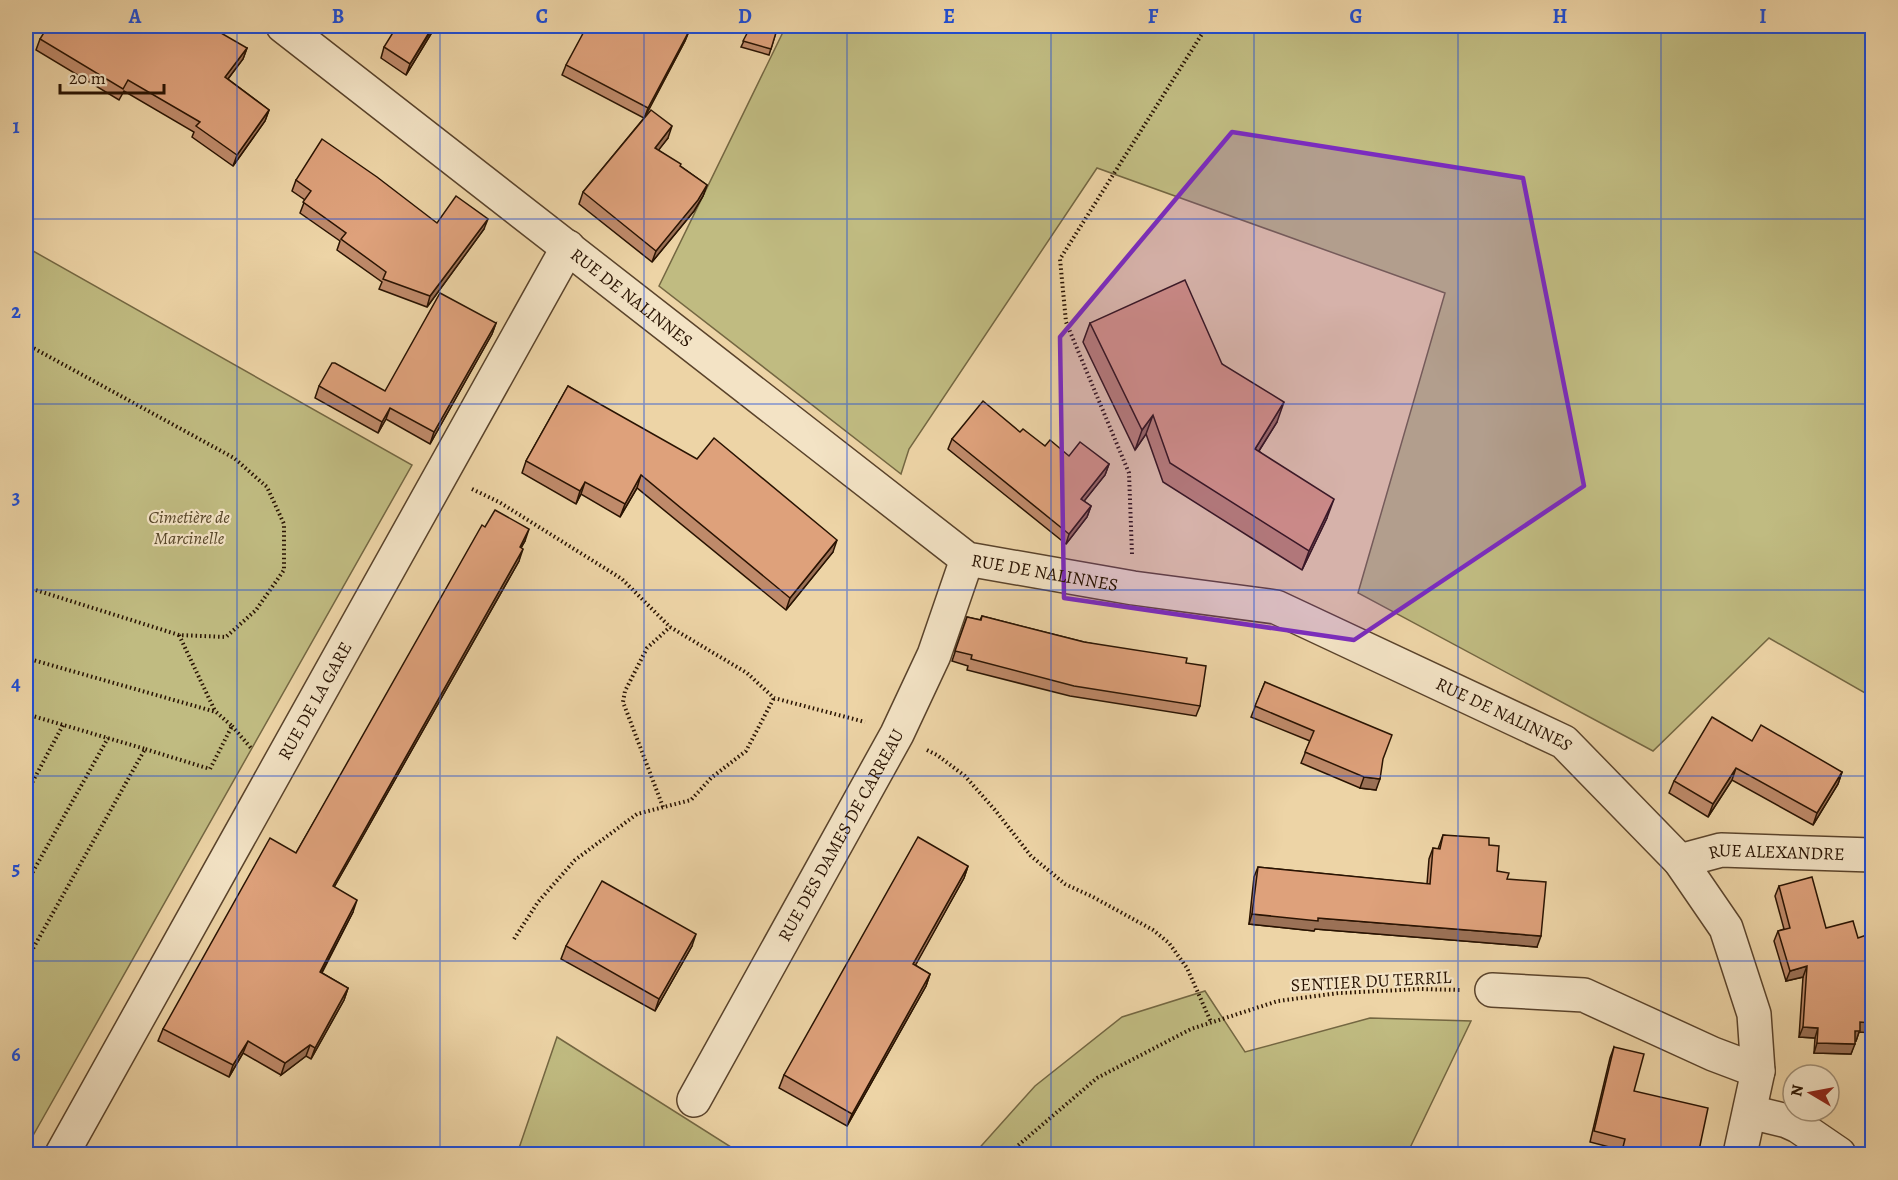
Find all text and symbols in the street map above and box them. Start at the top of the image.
text: A [128,3,142,30]
text: B [332,3,344,30]
text: C [536,3,548,30]
text: D [738,3,752,30]
text: E [943,3,955,30]
text: F [1148,3,1159,30]
text: G [1349,3,1363,30]
text: H [1553,3,1568,30]
text: I [1759,3,1767,30]
scale bar [60,57,164,95]
text: 20 m [69,66,106,90]
text: 1 [12,113,20,140]
street label: RUE DE NALINNES [566,243,698,353]
text: 2 [11,298,21,325]
text: 3 [12,484,20,511]
park label: Cimetière de Marcinelle [148,505,230,550]
street label: RUE DE NALINNES [969,548,1120,597]
street label: RUE DE LA GARE [272,637,357,764]
text: 4 [11,670,21,697]
street label: RUE DE NALINNES [1432,672,1578,756]
street label: RUE DES DAMES DE CARREAU [772,724,910,946]
street label: RUE ALEXANDRE [1706,838,1845,866]
text: 5 [12,855,20,882]
street label: SENTIER DU TERRIL [1290,965,1453,997]
text: 6 [11,1041,21,1068]
north arrow [1781,1063,1841,1123]
text: N [1785,1083,1809,1098]

